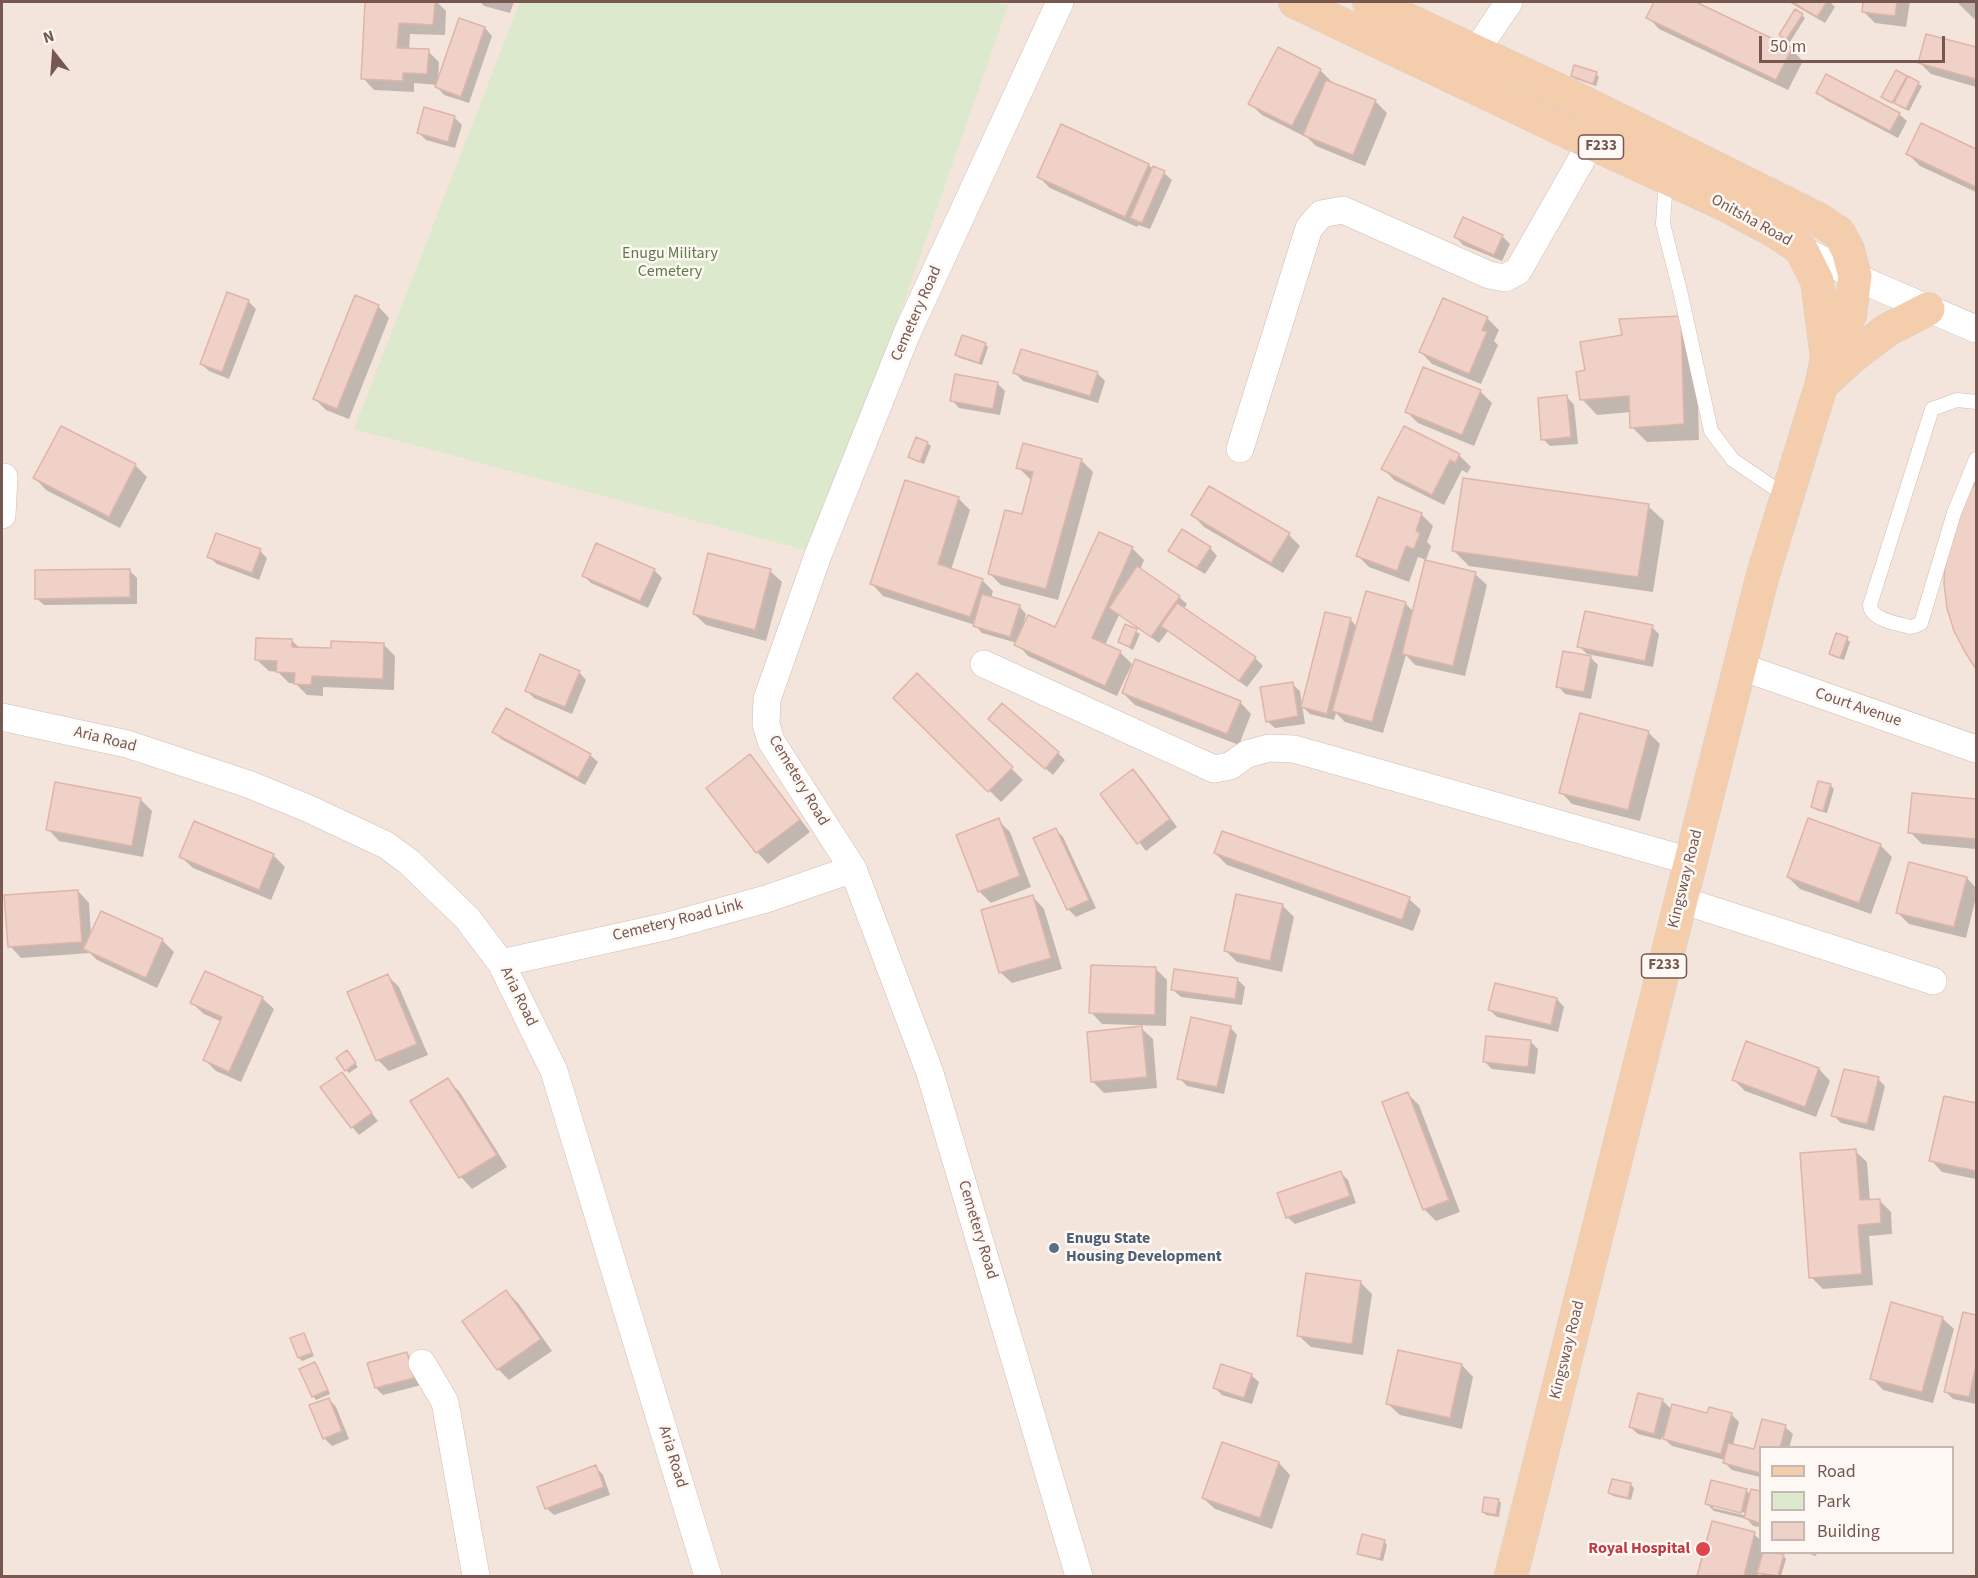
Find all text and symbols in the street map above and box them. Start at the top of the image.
north arrow [24,24,84,84]
scale bar [1762,24,1948,62]
text: N [40,25,57,49]
text: 50 m [1770,34,1806,59]
road number: F233 [1578,135,1624,159]
street label: Onitsha Road [1707,191,1795,251]
park label: Enugu Military Cemetery [622,244,718,282]
street label: Cemetery Road [887,263,947,365]
street label: Court Avenue [1812,684,1904,732]
street label: Aria Road [72,723,138,757]
street label: Cemetery Road [763,732,833,830]
street label: Kingsway Road [1664,828,1708,930]
street label: Cemetery Road Link [611,896,745,946]
road number: F233 [1642,954,1686,978]
street label: Aria Road [495,964,541,1030]
street label: Cemetery Road [953,1178,1001,1282]
place label: Enugu State Housing Development [1066,1229,1222,1267]
marker: Enugu State Housing Development [1047,1241,1061,1255]
street label: Kingsway Road [1546,1299,1590,1401]
street label: Aria Road [653,1424,691,1490]
legend [1759,1446,1954,1554]
text: Road [1817,1459,1856,1484]
text: Park [1817,1489,1851,1514]
text: Building [1817,1519,1880,1544]
place label: Royal Hospital [1588,1539,1690,1559]
marker: Royal Hospital [1694,1540,1712,1558]

